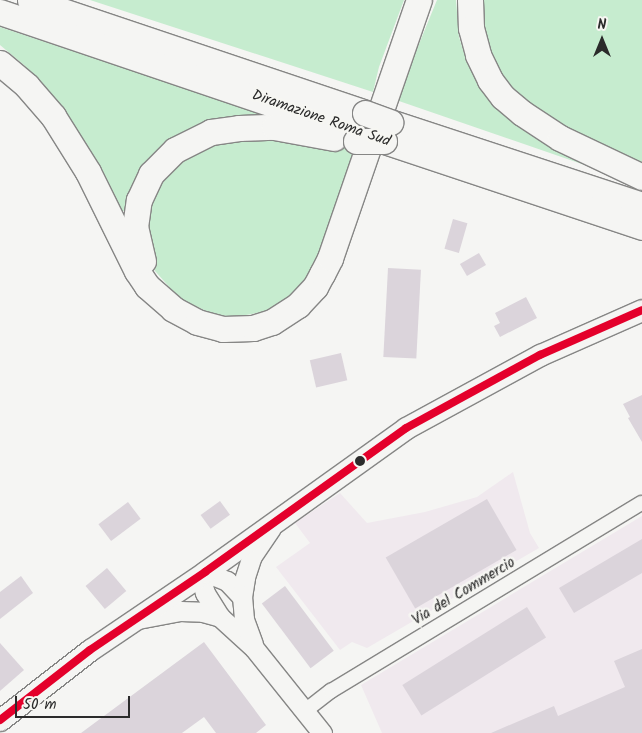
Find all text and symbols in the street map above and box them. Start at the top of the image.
text: N [598,14,606,36]
north arrow [577,15,627,65]
street label: Diramazione Roma Sud [249,87,393,151]
unlabelled marker [355,456,365,466]
street label: Via del Commercio [409,554,519,630]
scale bar [18,686,132,718]
text: 50 m [23,693,57,717]

